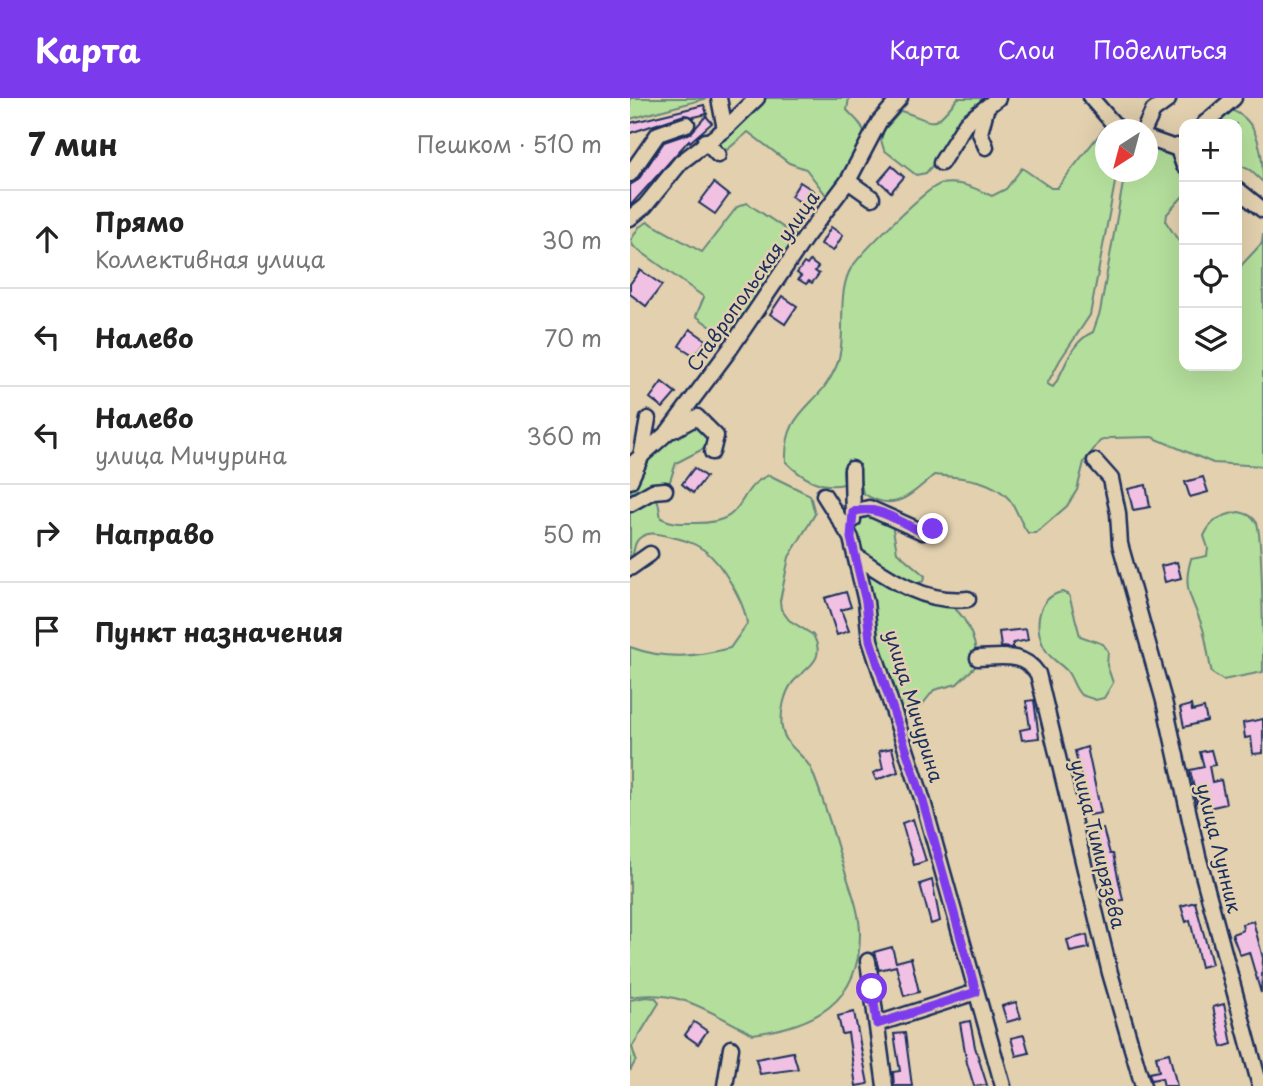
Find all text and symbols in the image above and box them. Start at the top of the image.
text: Карта [35,24,141,74]
text: Карта [889,31,960,67]
text: Слои [998,31,1055,67]
text: Поделиться [1093,31,1228,67]
north arrow [1095,119,1158,182]
map controls [1179,119,1242,371]
button: + [1179,119,1242,182]
text: 7 мин [28,121,118,166]
text: Пешком · 510 m [417,126,602,161]
button: − [1179,182,1242,245]
street label: Ставропольская улица [679,184,825,376]
text: Прямо [95,202,184,241]
icon: ahead [28,220,66,258]
text: 30 m [541,222,602,257]
text: Коллективная улица [95,241,325,276]
button: locate [1179,245,1242,308]
button: layers [1179,308,1242,371]
icon: left [28,318,66,356]
text: Налево [95,318,193,357]
text: 70 m [544,320,602,355]
text: Налево [95,398,193,437]
icon: left [28,416,66,454]
text: 360 m [527,418,602,453]
text: улица Мичурина [95,437,287,472]
route end [917,513,948,544]
icon: right [28,514,66,552]
text: Направо [95,514,214,553]
text: 50 m [542,516,602,551]
icon: arrive [28,612,66,650]
text: Пункт назначения [95,612,343,651]
street label: улица Мичурина [878,626,952,786]
street label: улица Тимирязева [1064,756,1134,932]
street label: улица Лунник [1190,780,1250,916]
route start [856,973,887,1004]

